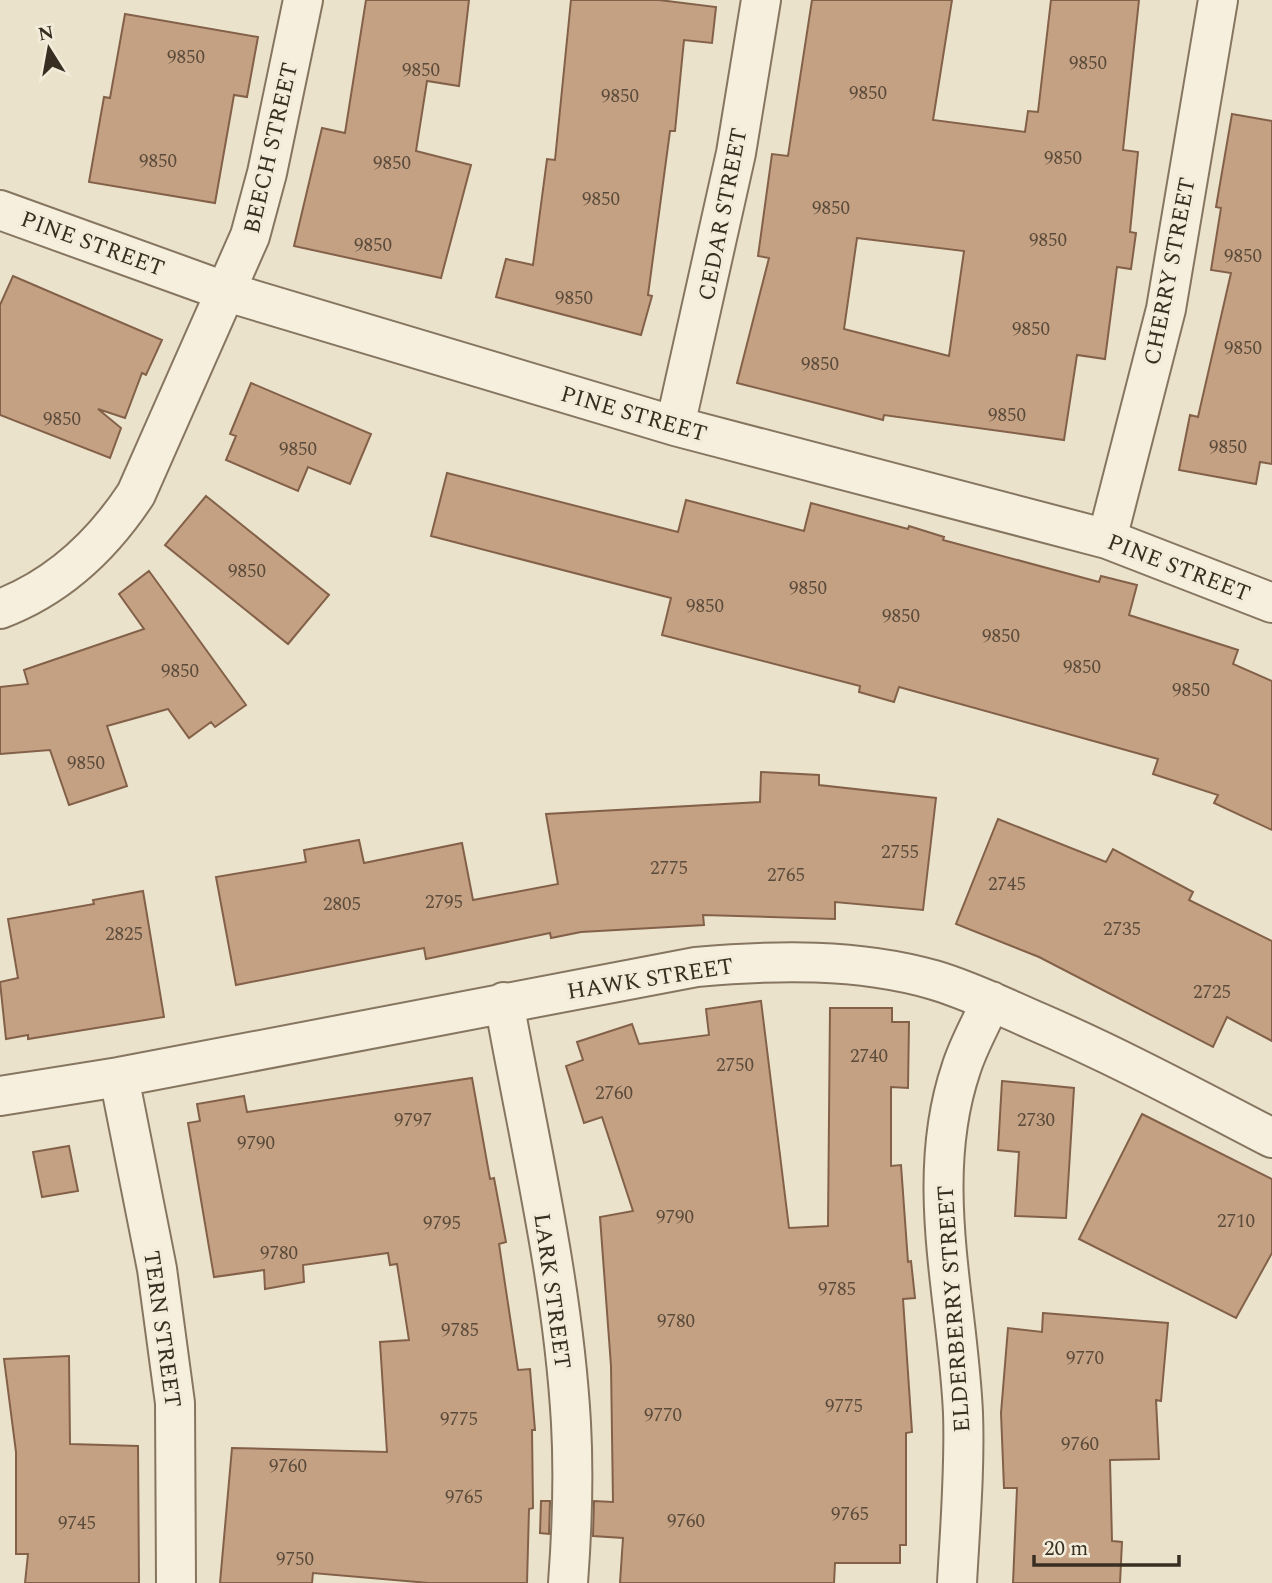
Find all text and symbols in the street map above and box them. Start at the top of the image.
north arrow [14,14,84,84]
text: N [36,18,56,49]
house number: 9850 [167,43,205,72]
house number: 9850 [1069,49,1107,78]
house number: 9850 [402,56,440,85]
street label: BEECH STREET [235,59,308,237]
house number: 9850 [849,79,887,108]
house number: 9850 [601,82,639,111]
street label: CEDAR STREET [690,125,757,304]
house number: 9850 [1044,144,1082,173]
house number: 9850 [139,147,177,176]
house number: 9850 [373,149,411,178]
street label: CHERRY STREET [1135,174,1206,368]
house number: 9850 [582,185,620,214]
house number: 9850 [812,194,850,223]
street label: PINE STREET [16,202,169,287]
house number: 9850 [1029,226,1067,255]
house number: 9850 [354,231,392,260]
house number: 9850 [1224,242,1262,271]
house number: 9850 [555,284,593,313]
house number: 9850 [1012,315,1050,344]
house number: 9850 [1224,334,1262,363]
house number: 9850 [801,350,839,379]
street label: PINE STREET [556,377,711,452]
house number: 9850 [988,401,1026,430]
house number: 9850 [43,405,81,434]
house number: 9850 [1209,433,1247,462]
house number: 9850 [279,435,317,464]
street label: PINE STREET [1102,525,1255,612]
house number: 9850 [228,557,266,586]
house number: 9850 [789,574,827,603]
house number: 9850 [686,592,724,621]
house number: 9850 [882,602,920,631]
house number: 9850 [982,622,1020,651]
house number: 9850 [1063,653,1101,682]
house number: 9850 [161,657,199,686]
house number: 9850 [1172,676,1210,705]
house number: 9850 [67,749,105,778]
house number: 2755 [881,838,919,867]
house number: 2775 [650,854,688,883]
house number: 2765 [767,861,805,890]
house number: 2745 [988,870,1026,899]
house number: 2795 [425,888,463,917]
house number: 2805 [323,890,361,919]
house number: 2735 [1103,915,1141,944]
house number: 2825 [105,920,143,949]
street label: HAWK STREET [564,949,736,1010]
house number: 2725 [1193,978,1231,1007]
house number: 2740 [850,1042,888,1071]
house number: 2750 [716,1051,754,1080]
house number: 2760 [595,1079,633,1108]
house number: 9797 [394,1106,432,1135]
house number: 2730 [1017,1106,1055,1135]
house number: 9790 [237,1129,275,1158]
street label: ELDERBERRY STREET [928,1184,981,1434]
house number: 9790 [656,1203,694,1232]
house number: 2710 [1217,1207,1255,1236]
house number: 9795 [423,1209,461,1238]
street label: LARK STREET [523,1211,580,1371]
house number: 9780 [260,1239,298,1268]
street label: TERN STREET [133,1248,190,1410]
house number: 9785 [818,1275,856,1304]
house number: 9780 [657,1307,695,1336]
house number: 9785 [441,1316,479,1345]
house number: 9770 [1066,1344,1104,1373]
house number: 9775 [825,1392,863,1421]
house number: 9770 [644,1401,682,1430]
house number: 9775 [440,1405,478,1434]
house number: 9760 [1061,1430,1099,1459]
house number: 9760 [269,1452,307,1481]
house number: 9765 [445,1483,483,1512]
house number: 9765 [831,1500,869,1529]
house number: 9760 [667,1507,705,1536]
house number: 9745 [58,1509,96,1538]
scale bar [1034,1524,1179,1568]
text: 20 m [1044,1533,1088,1565]
house number: 9750 [276,1545,314,1574]

